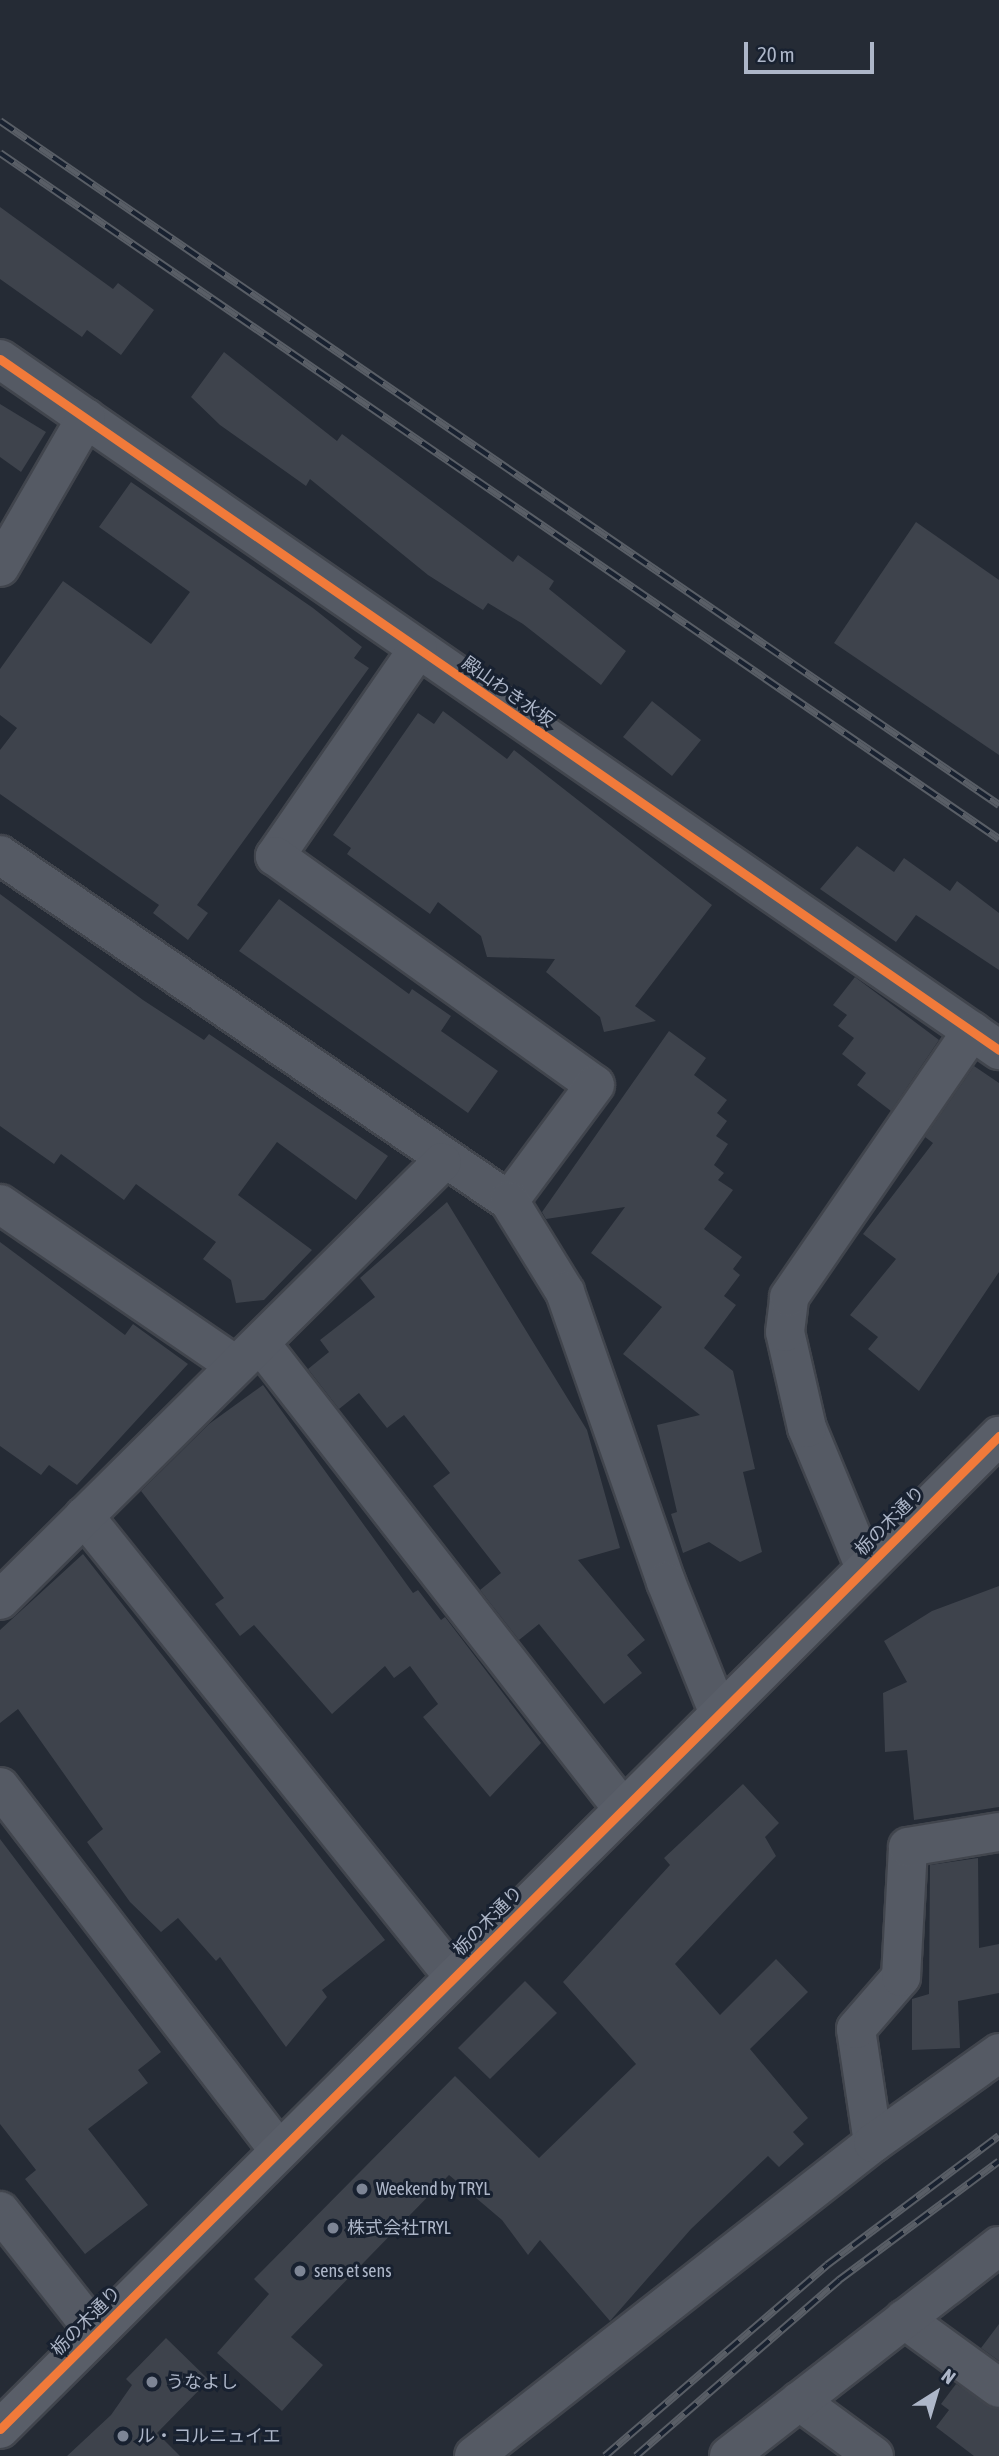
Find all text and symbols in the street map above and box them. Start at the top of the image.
scale bar [747,28,876,72]
text: 20 m [757,42,795,66]
street label: 殿山わき水坂 [458,652,558,732]
street label: 栃の木通り [851,1482,929,1560]
street label: 栃の木通り [449,1882,527,1960]
place label: Weekend by TRYL [376,2178,490,2200]
marker: Weekend by TRYL [354,2181,370,2197]
place label: 株式会社TRYL [347,2217,451,2239]
marker: 株式会社TRYL [325,2220,341,2236]
place label: sens et sens [314,2260,392,2282]
marker: sens et sens [292,2263,308,2279]
street label: 栃の木通り [47,2282,125,2360]
north arrow [901,2358,971,2428]
text: N [938,2364,960,2388]
place label: うなよし [166,2371,238,2393]
marker: うなよし [144,2374,160,2390]
place label: ル・コルニュイエ [137,2425,281,2447]
marker: ル・コルニュイエ [115,2428,131,2444]

